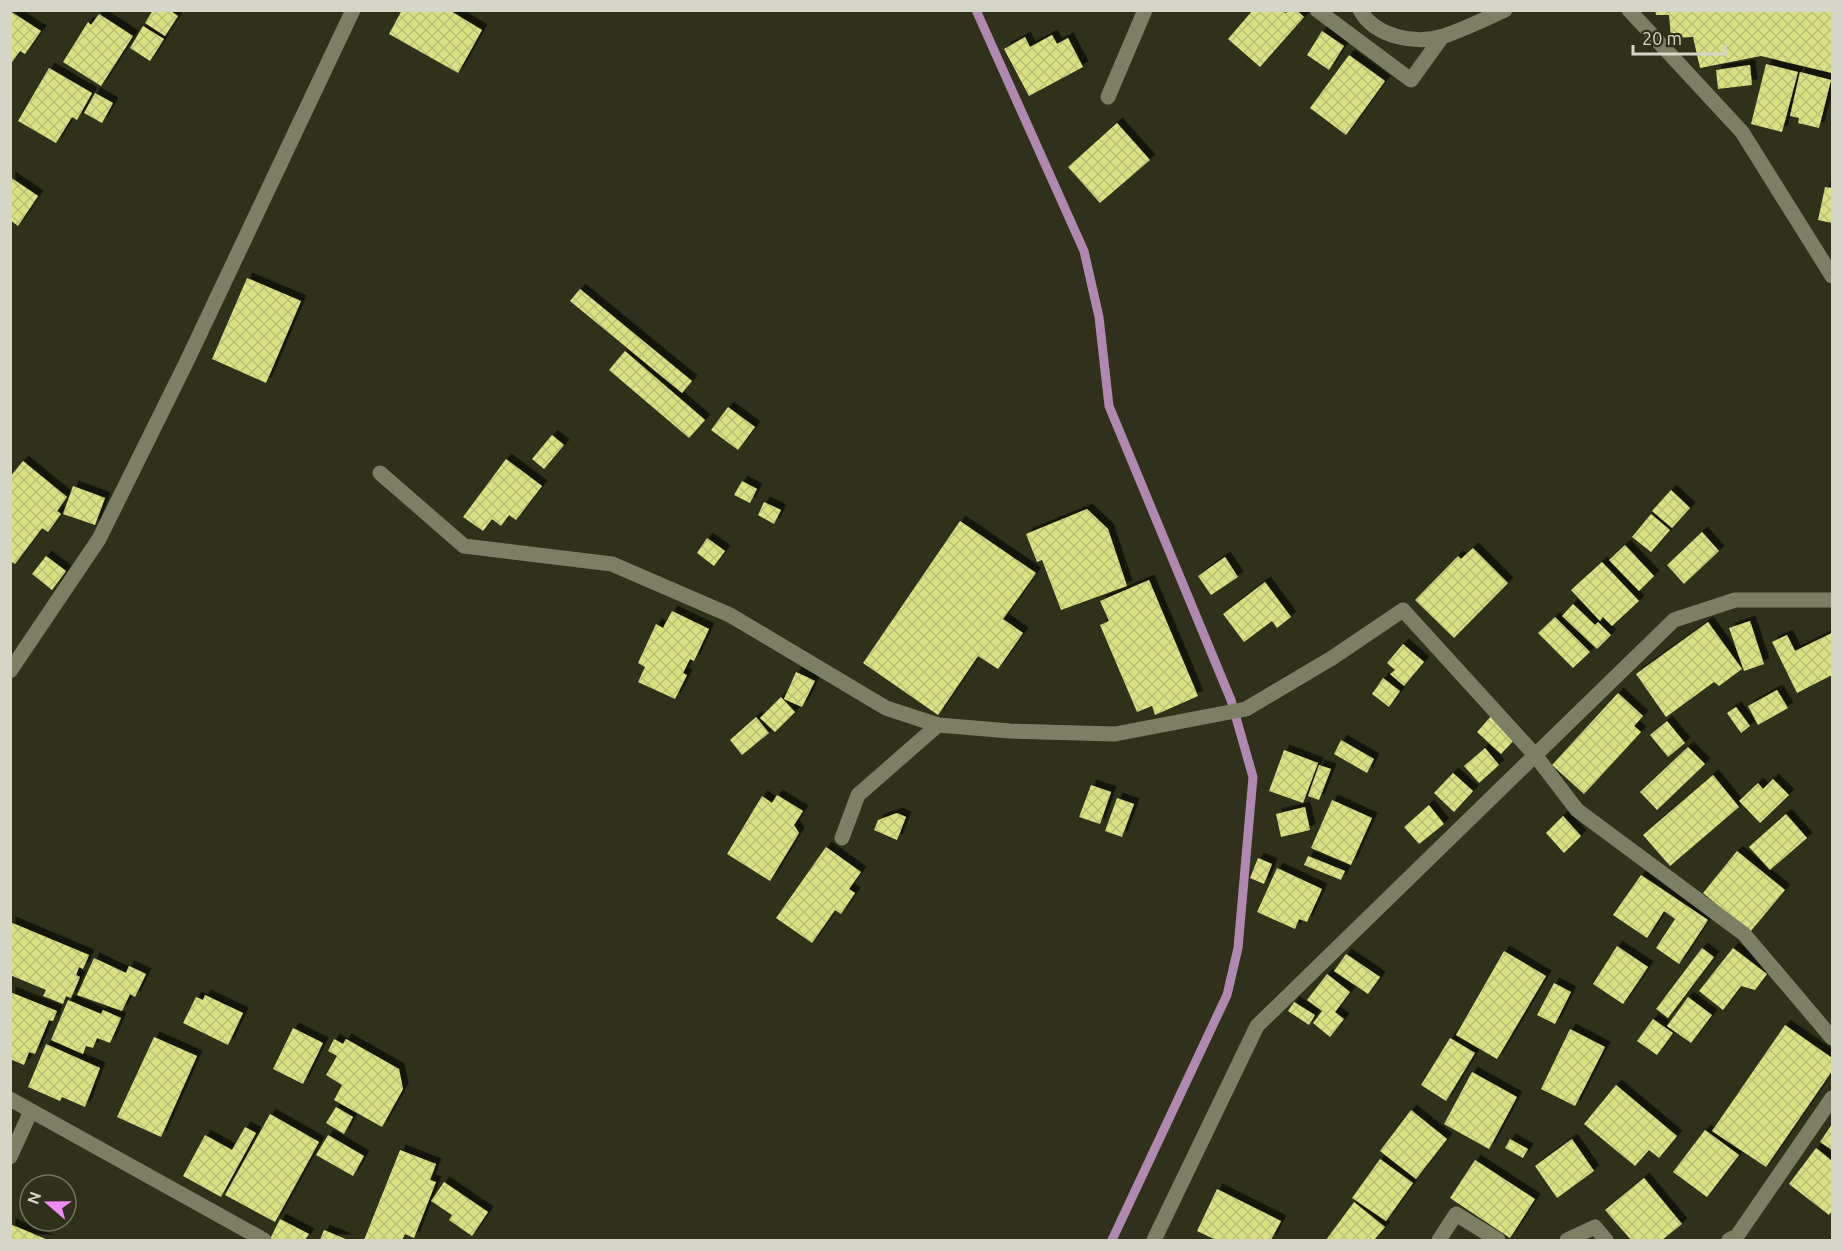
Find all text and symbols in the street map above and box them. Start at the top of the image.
scale bar [1633,18,1724,56]
text: 20 m [1642,28,1682,48]
north arrow [18,1173,78,1233]
text: N [23,1189,44,1207]

